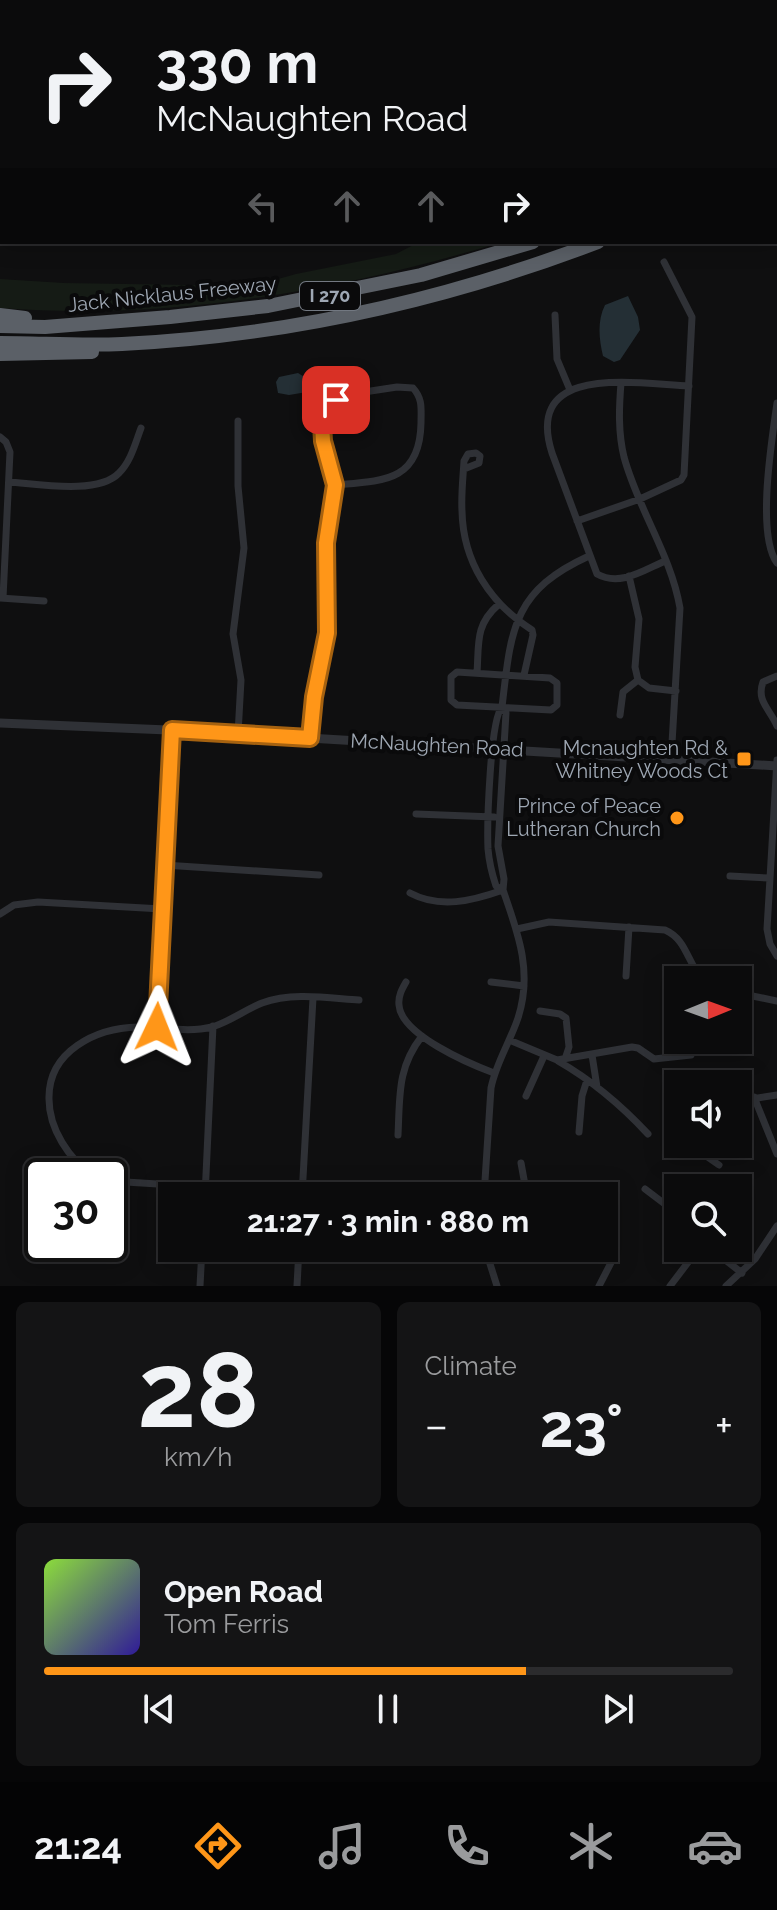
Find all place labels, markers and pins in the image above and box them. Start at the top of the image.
pin [302,366,370,434]
place label: Mcnaughten Rd & Whitney Woods Ct [556,736,729,783]
marker: Mcnaughten Rd & Whitney Woods Ct [735,750,753,768]
place label: Prince of Peace Lutheran Church [506,794,661,841]
marker: Prince of Peace Lutheran Church [668,809,686,827]

